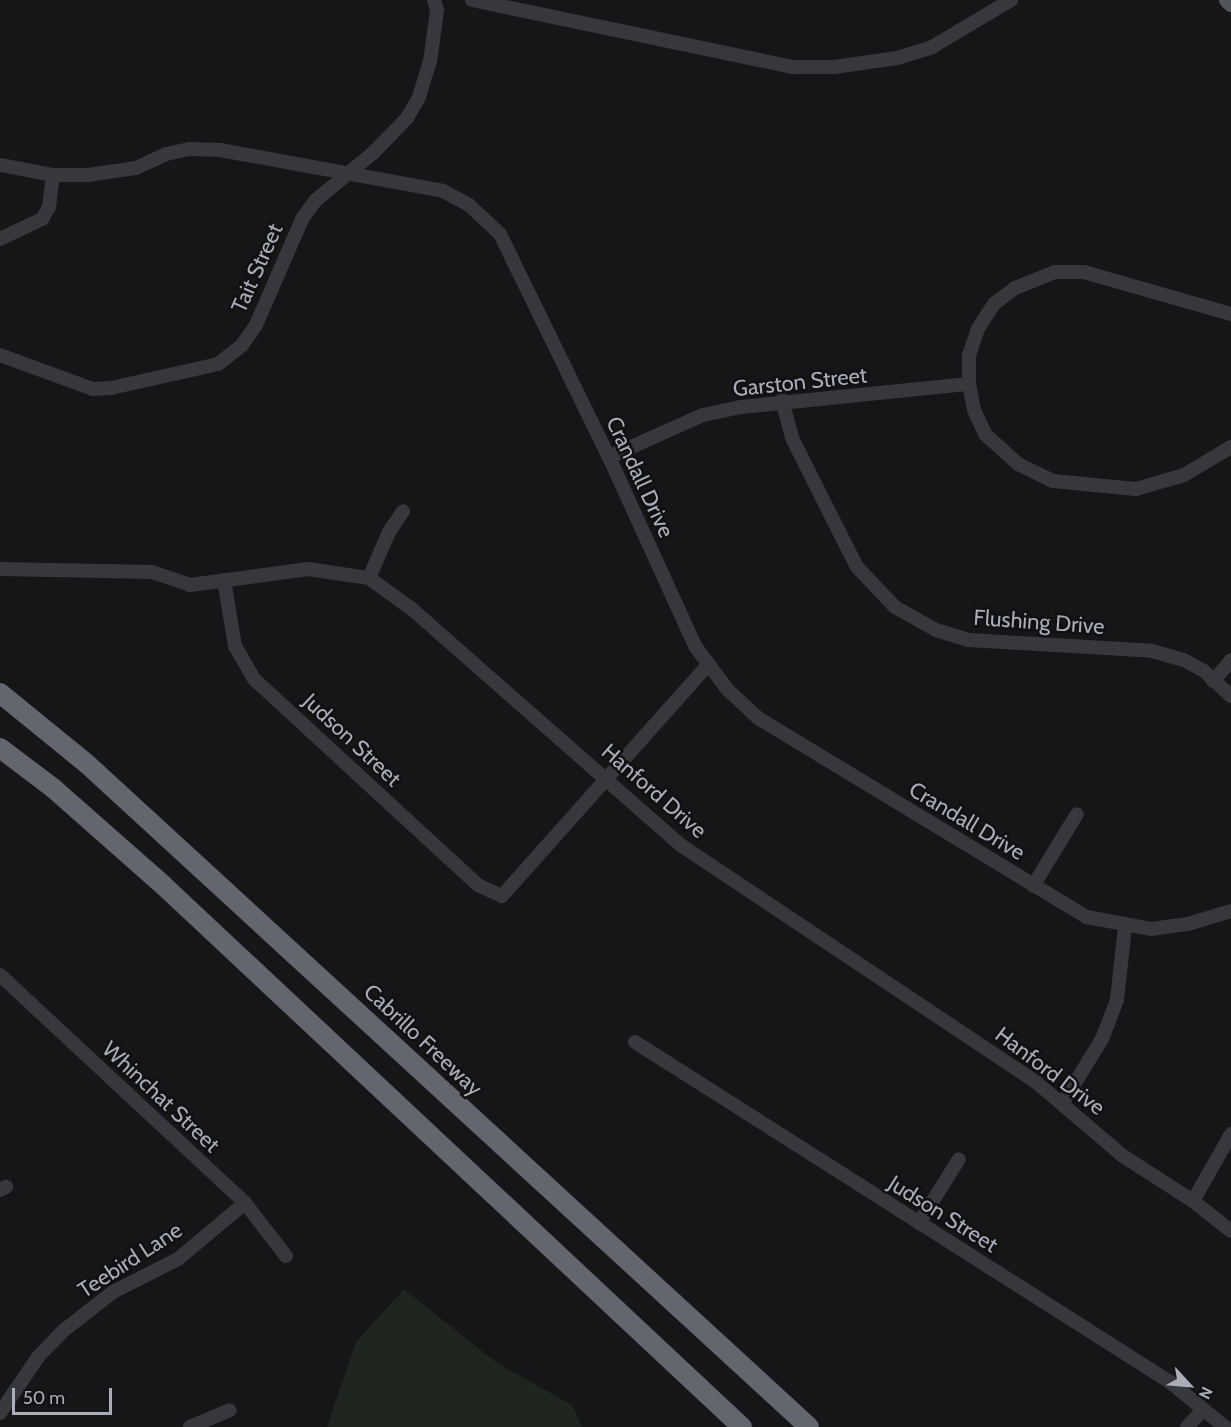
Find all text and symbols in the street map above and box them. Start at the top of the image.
street label: Tait Street [226,219,288,317]
street label: Garston Street [732,362,868,402]
street label: Crandall Drive [600,412,680,542]
street label: Flushing Drive [973,604,1105,640]
street label: Judson Street [298,688,406,792]
street label: Hanford Drive [596,738,712,844]
street label: Crandall Drive [904,776,1030,866]
street label: Cabrillo Freeway [358,978,488,1102]
street label: Hanford Drive [990,1021,1110,1121]
street label: Whinchat Street [97,1036,225,1158]
street label: Judson Street [883,1170,1003,1258]
street label: Teebird Lane [73,1217,187,1303]
north arrow [1159,1355,1219,1415]
scale bar [15,1376,116,1414]
text: N [1195,1384,1217,1402]
text: 50 m [23,1387,65,1409]

